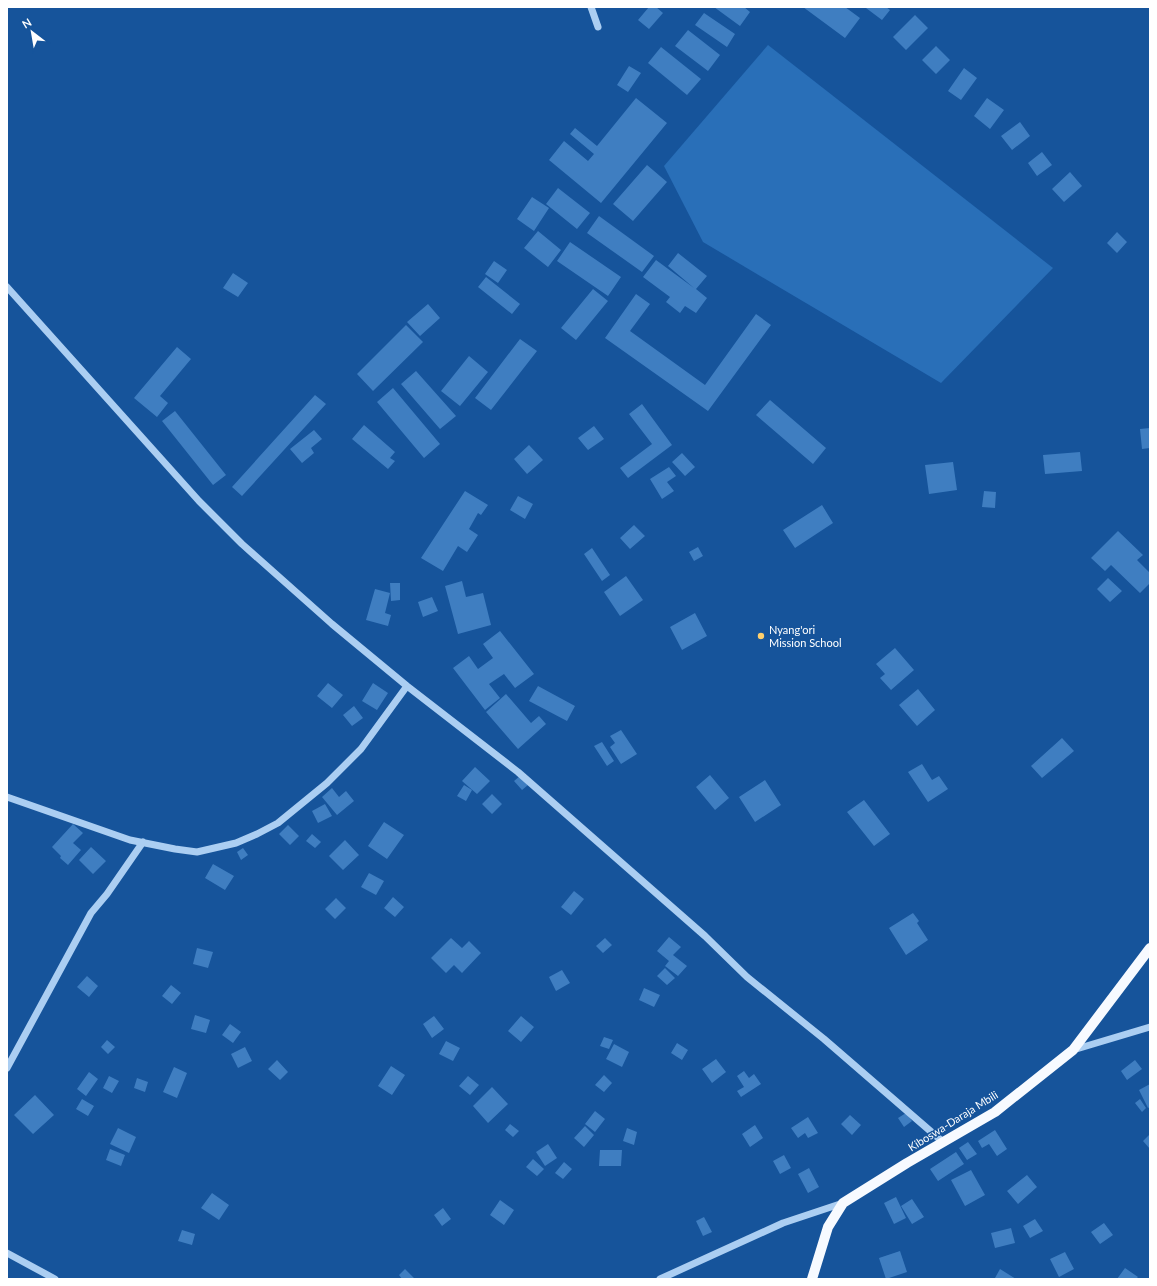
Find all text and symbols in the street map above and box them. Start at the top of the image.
north arrow [12,12,52,52]
text: N [20,15,34,31]
place label: Nyang'ori Mission School [769,623,842,649]
marker: Nyang'ori Mission School [756,631,766,641]
street label: Kiboswa-Daraja Mbili [905,1087,1000,1153]

